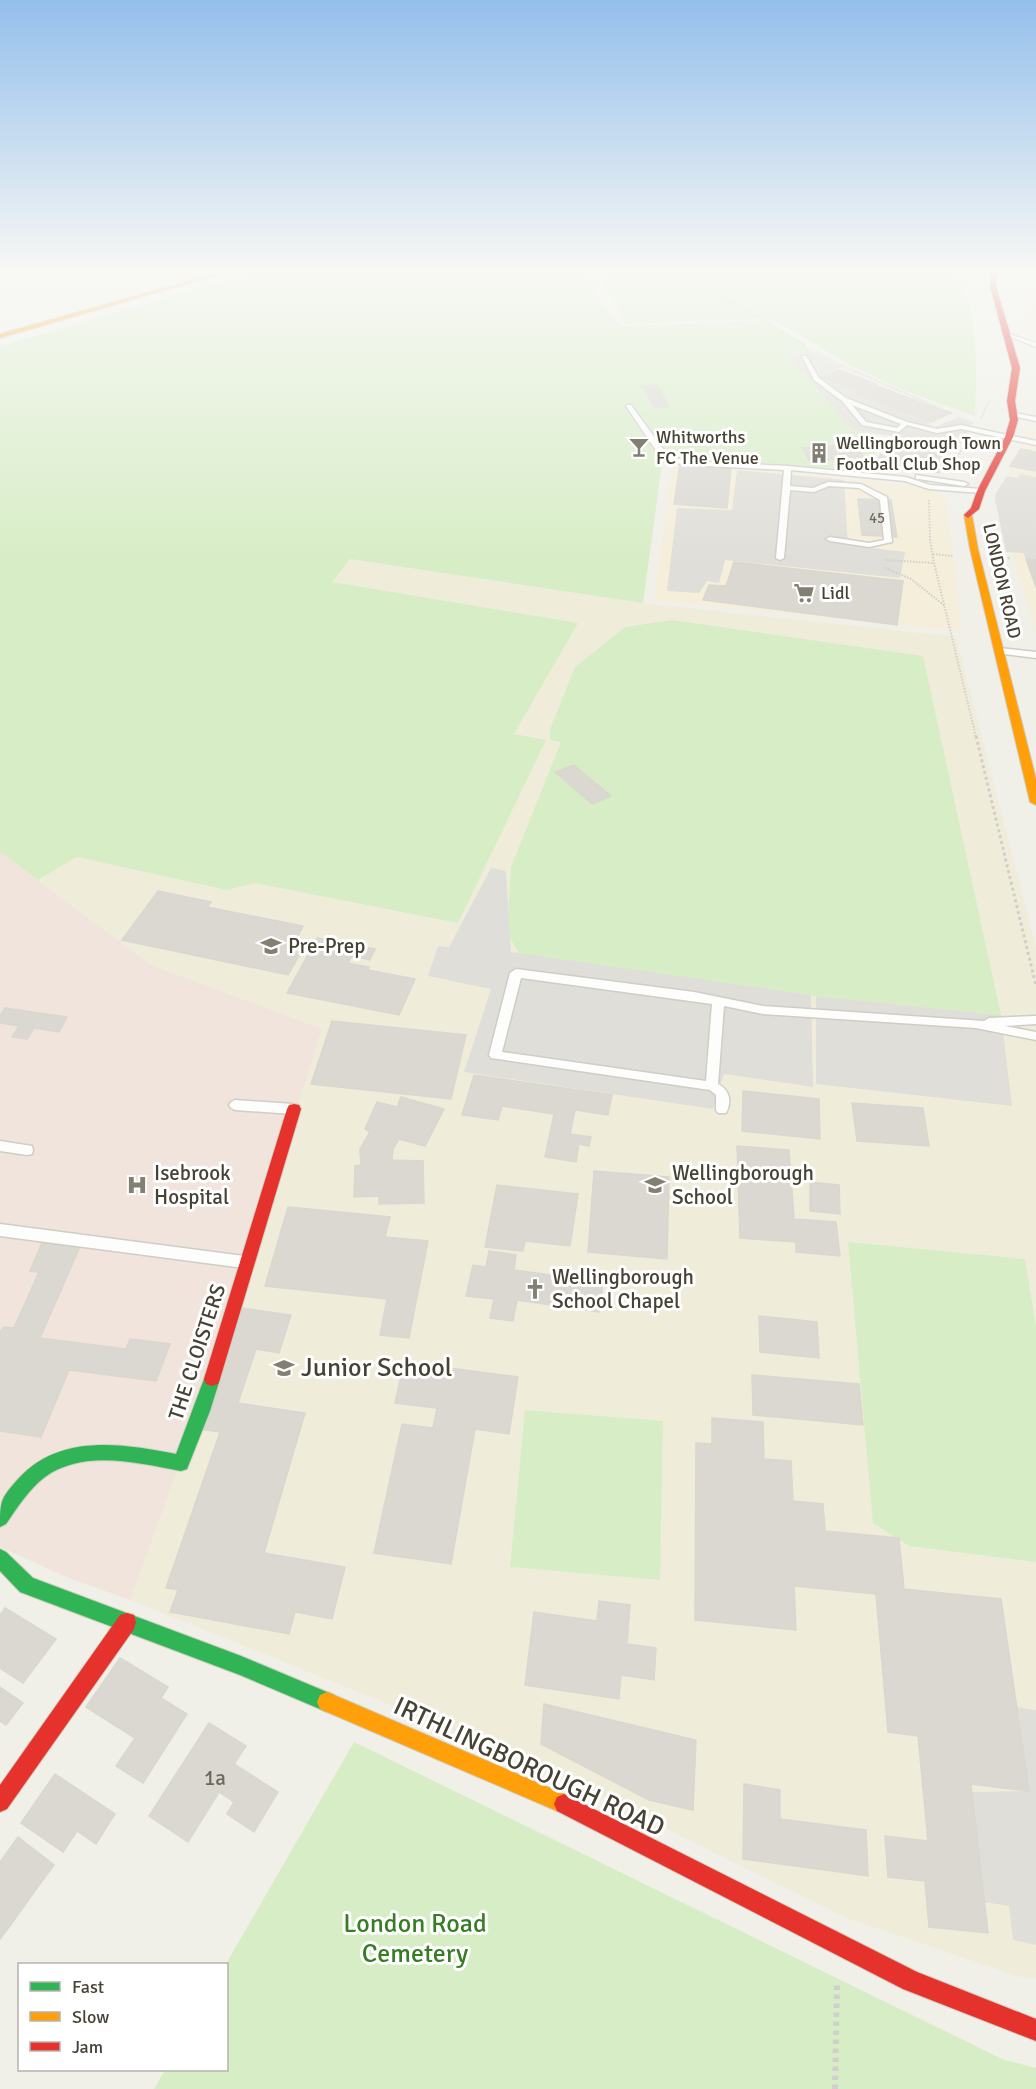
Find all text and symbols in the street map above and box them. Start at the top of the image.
place label: Whitworths FC The Venue [656,426,759,469]
place label: Wellingborough Town Football Club Shop [836,432,1001,475]
bar icon: Whitworths FC The Venue [627,435,651,459]
building icon: Wellingborough Town Football Club Shop [807,441,831,465]
house number: 45 [869,509,885,527]
street label: LONDON ROAD [978,521,1026,641]
supermarket icon: Lidl [792,581,816,605]
place label: Lidl [821,582,850,604]
place label: Pre-Prep [288,933,365,959]
school or university icon: Pre-Prep [259,934,283,958]
place label: Isebrook Hospital [154,1160,231,1210]
place label: Wellingborough School [672,1160,814,1210]
hospital icon: Isebrook Hospital [125,1173,149,1197]
school or university icon: Wellingborough School [643,1173,667,1197]
place label: Wellingborough School Chapel [552,1264,694,1314]
church icon: Wellingborough School Chapel [523,1277,547,1301]
street label: THE CLOISTERS [163,1281,231,1423]
place label: Junior School [301,1352,452,1384]
school or university icon: Junior School [272,1356,296,1380]
street label: IRTHLINGBOROUGH ROAD [388,1690,670,1844]
house number: 1a [204,1765,226,1791]
park label: London Road Cemetery [343,1908,487,1970]
legend [18,1963,228,2071]
text: Fast [72,1976,104,1998]
text: Slow [72,2006,109,2028]
text: Jam [72,2036,103,2058]

